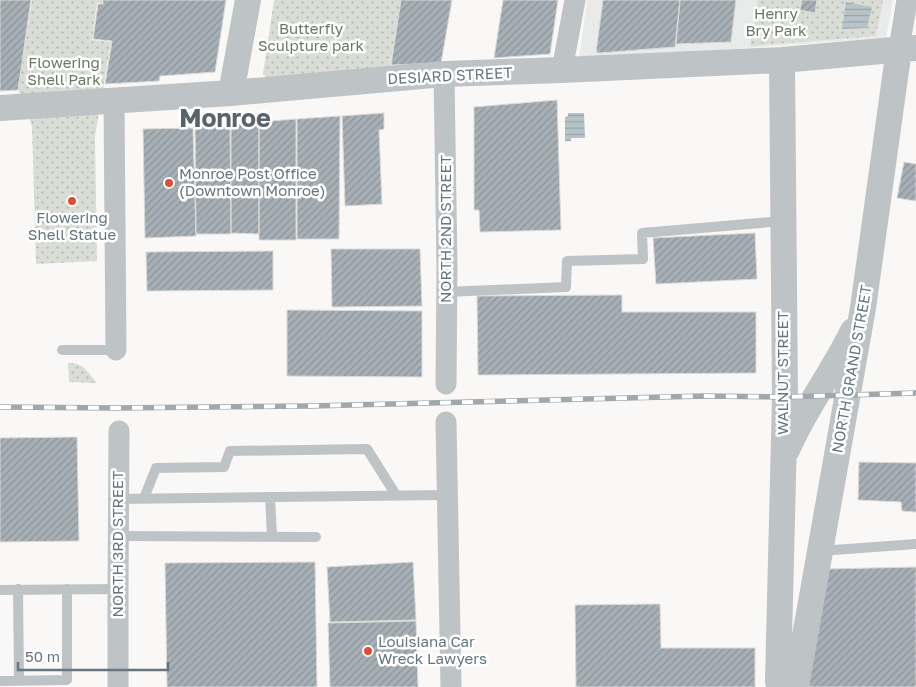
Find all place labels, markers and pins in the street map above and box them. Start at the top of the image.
place label: Monroe Post Office (Downtown Monroe) [179,164,325,199]
marker: Monroe Post Office (Downtown Monroe) [163,177,175,189]
marker: Flowering Shell Statue [66,195,78,207]
place label: Flowering Shell Statue [28,208,116,243]
place label: Louisiana Car Wreck Lawyers [378,632,487,667]
marker: Louisiana Car Wreck Lawyers [362,645,374,657]

